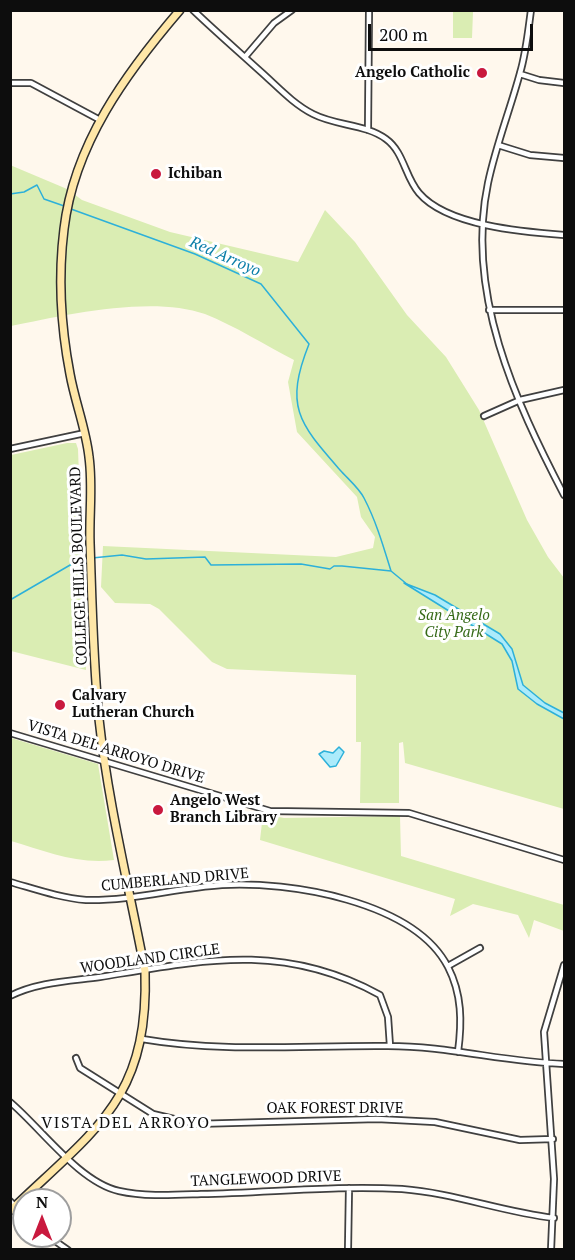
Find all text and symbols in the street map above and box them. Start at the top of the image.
scale bar [371,12,536,50]
text: 200 m [379,22,428,46]
place label: Angelo Catholic [355,64,470,82]
marker: Angelo Catholic [475,66,489,80]
place label: Ichiban [168,165,222,183]
marker: Ichiban [149,167,163,181]
water label: Red Arroyo [186,233,264,281]
street label: COLLEGE HILLS BOULEVARD [67,466,91,666]
park label: San Angelo City Park [418,607,490,642]
place label: Calvary Lutheran Church [72,687,194,722]
marker: Calvary Lutheran Church [53,698,67,712]
street label: VISTA DEL ARROYO DRIVE [25,716,207,788]
place label: Angelo West Branch Library [170,792,277,827]
marker: Angelo West Branch Library [151,803,165,817]
street label: CUMBERLAND DRIVE [100,865,250,895]
street label: WOODLAND CIRCLE [79,940,221,978]
street label: OAK FOREST DRIVE [267,1100,403,1118]
district label: VISTA DEL ARROYO [41,1113,211,1133]
street label: TANGLEWOOD DRIVE [190,1167,342,1191]
north arrow [12,1188,72,1248]
text: N [36,1191,48,1213]

